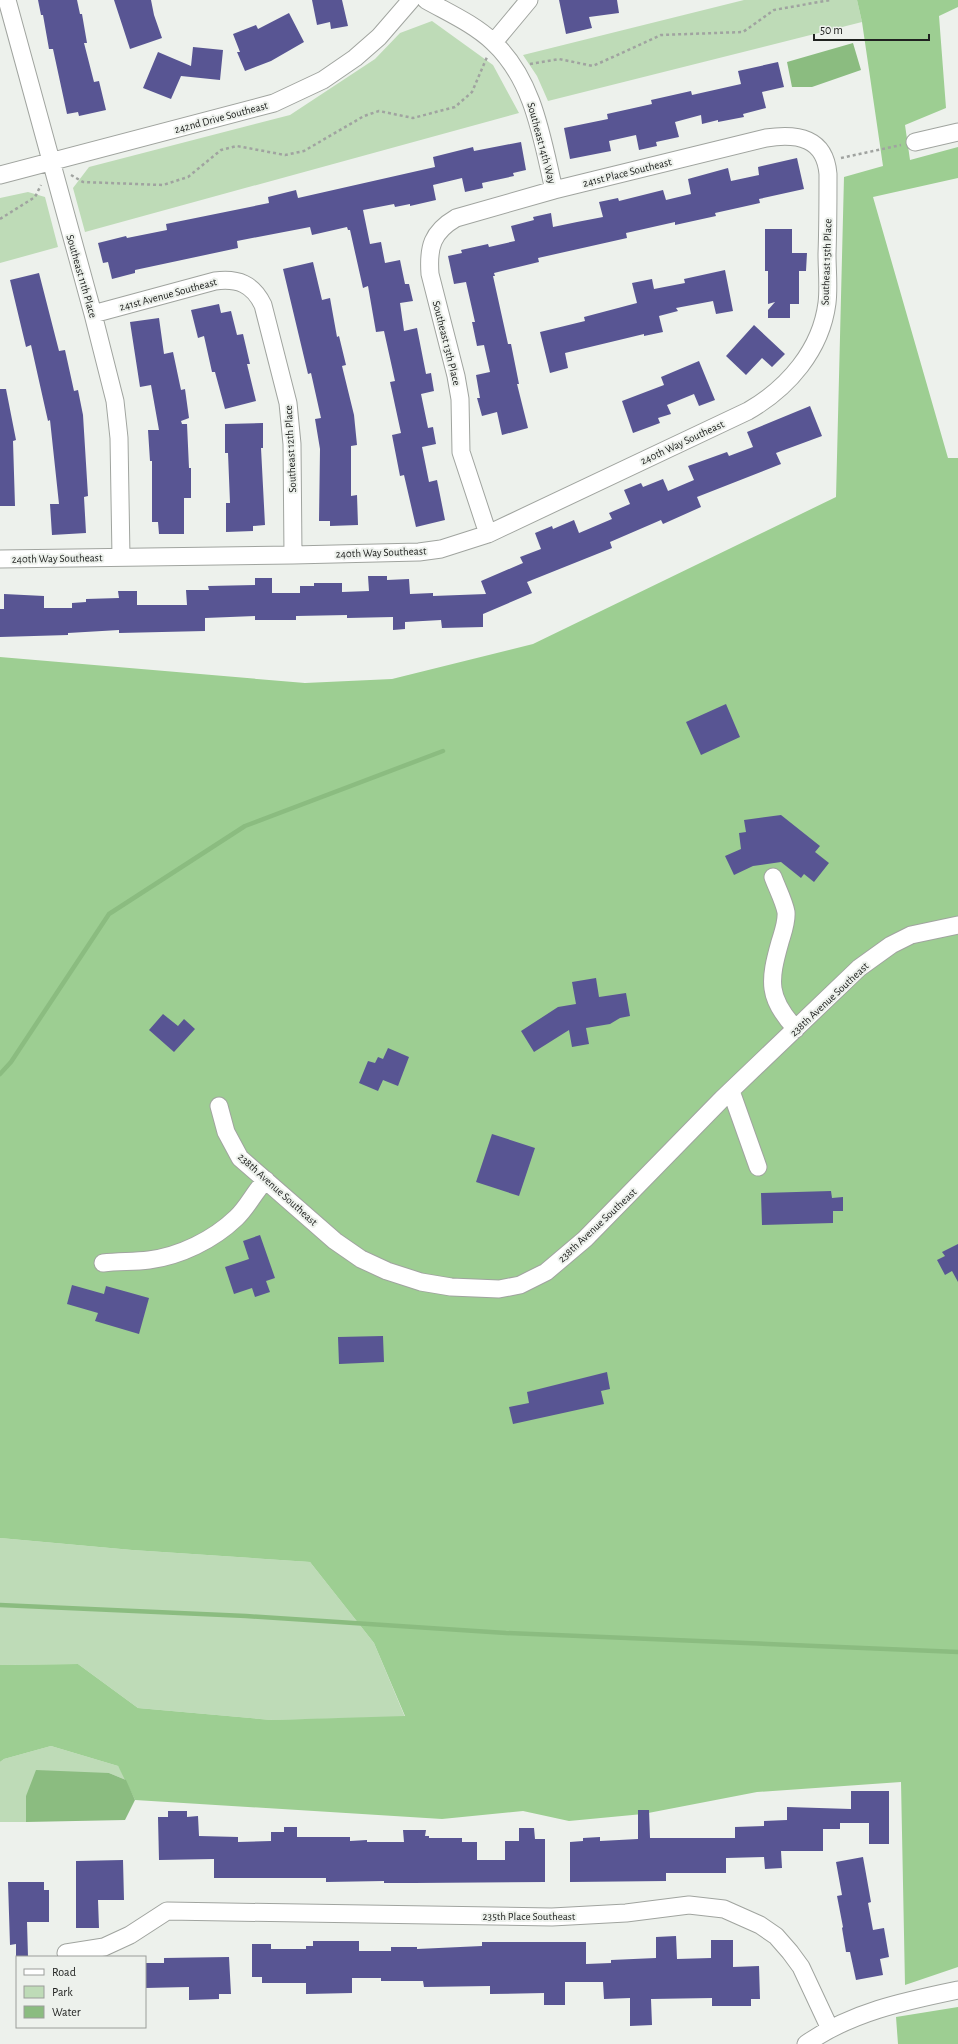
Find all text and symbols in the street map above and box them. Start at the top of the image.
scale bar [814,16,929,42]
text: 50 m [820,24,843,36]
street label: 242nd Drive Southeast [173,100,269,135]
street label: Southeast 14th Way [525,101,558,185]
street label: 241st Place Southeast [582,156,673,189]
street label: Southeast 15th Place [819,218,834,306]
street label: Southeast 11th Place [64,233,99,319]
street label: 241st Avenue Southeast [118,276,218,313]
street label: Southeast 13th Place [431,300,462,387]
street label: Southeast 12th Place [283,405,298,493]
street label: 240th Way Southeast [639,418,726,467]
street label: 240th Way Southeast [335,545,427,560]
street label: 240th Way Southeast [12,552,103,565]
street label: 238th Avenue Southeast [788,960,871,1038]
street label: 238th Avenue Southeast [236,1151,320,1228]
street label: 238th Avenue Southeast [556,1186,639,1264]
street label: 235th Place Southeast [483,1911,576,1922]
legend [16,1956,146,2028]
text: Road [52,1966,76,1978]
text: Park [52,1986,73,1998]
text: Water [52,2006,81,2018]

